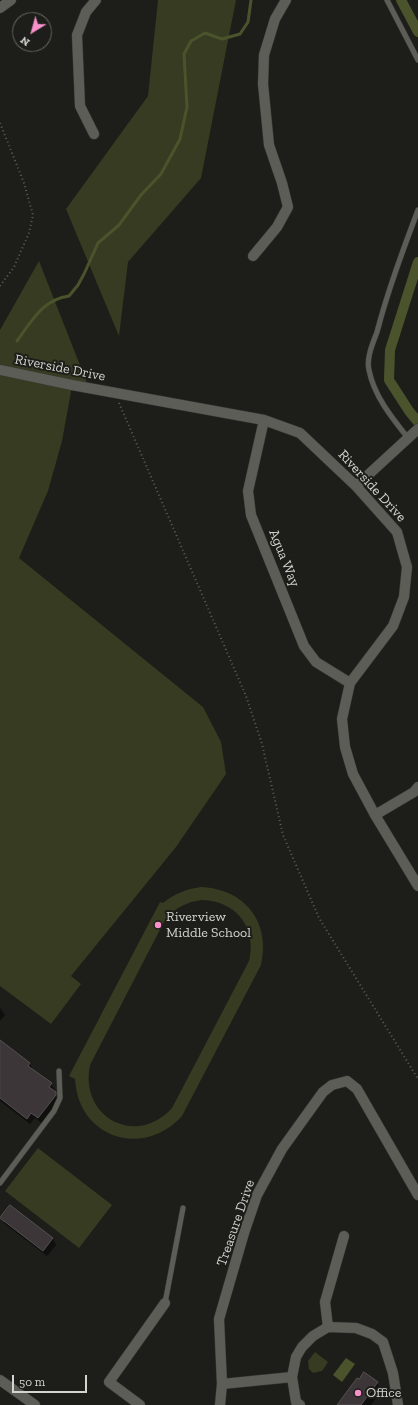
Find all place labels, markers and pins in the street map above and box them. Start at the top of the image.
place label: Riverview Middle School [166,909,251,942]
marker: Riverview Middle School [153,920,163,930]
place label: Office [366,1385,401,1401]
marker: Office [353,1388,363,1398]

